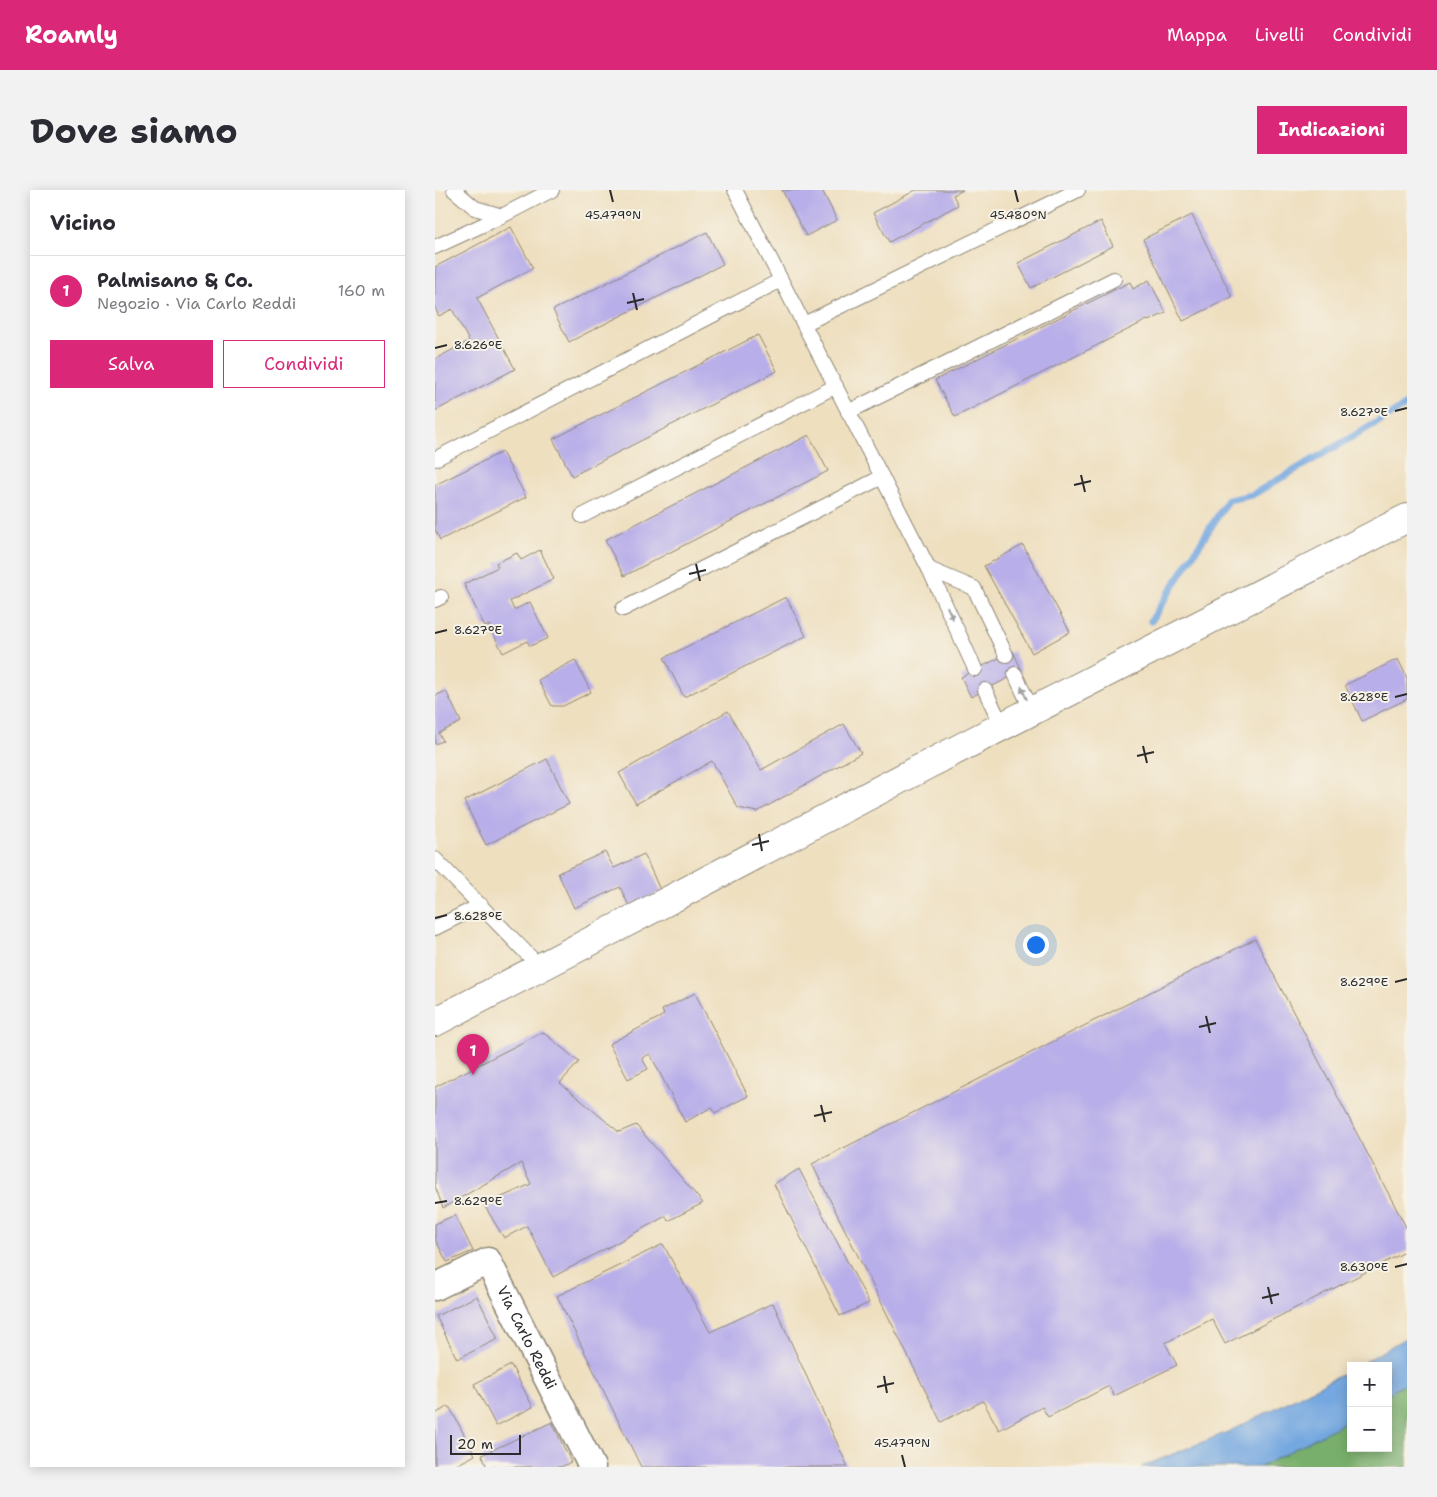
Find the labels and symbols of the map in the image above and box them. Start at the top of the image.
text: 45.479°N [585,207,641,223]
text: 45.480°N [989,207,1047,223]
text: 8.626°E [454,337,502,353]
text: 8.627°E [1340,404,1388,420]
one-way arrow [946,606,954,620]
text: 8.627°E [454,622,502,638]
one-way arrow [1019,686,1027,700]
text: 8.628°E [1340,689,1388,705]
text: 8.628°E [454,908,502,924]
your location [1023,932,1049,958]
text: 8.629°E [1340,974,1388,990]
pin: 1 [457,1034,489,1075]
text: 8.629°E [454,1193,502,1209]
text: 8.630°E [1340,1259,1388,1275]
street label: Via Carlo Reddi [492,1283,561,1393]
scale bar [450,1432,521,1455]
text: 45.479°N [874,1435,930,1451]

